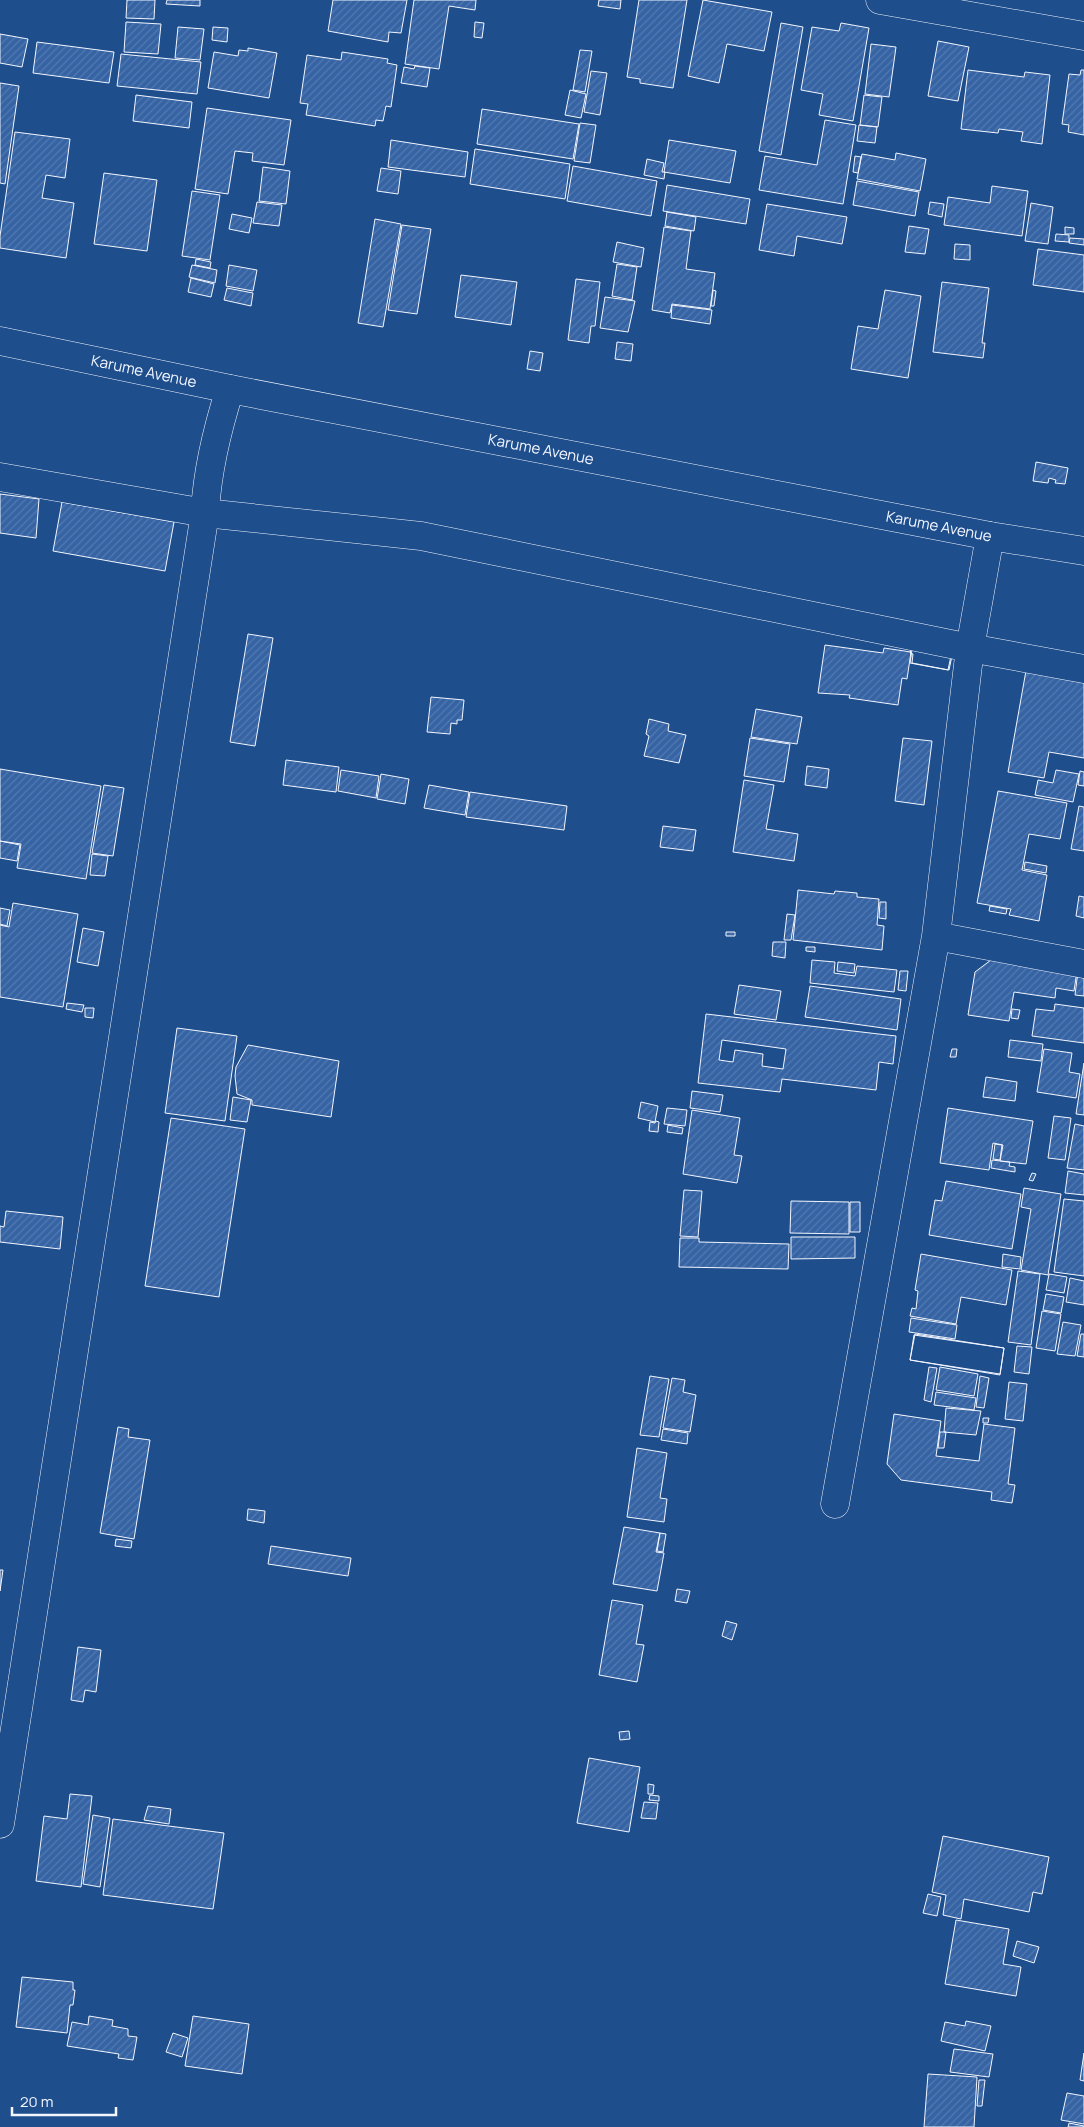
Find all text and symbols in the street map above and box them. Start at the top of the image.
street label: Karume Avenue [89,350,199,392]
street label: Karume Avenue [486,428,596,470]
street label: Karume Avenue [884,505,994,547]
scale bar [12,2084,116,2116]
text: 20 m [20,2091,53,2112]

